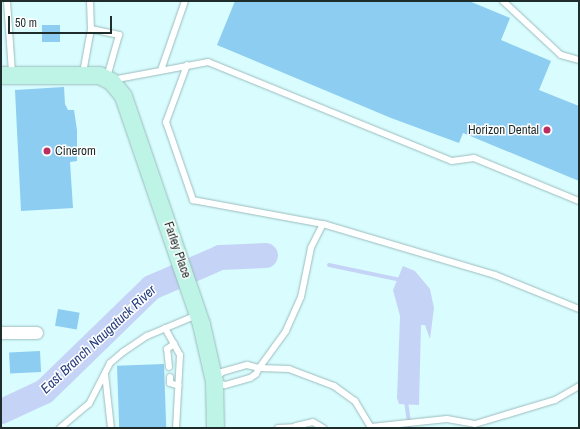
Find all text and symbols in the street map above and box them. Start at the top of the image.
scale bar [10,8,114,34]
text: 50 m [15,15,37,31]
place label: Horizon Dental [468,122,539,138]
marker: Horizon Dental [542,125,552,135]
place label: Cinerom [55,143,96,159]
marker: Cinerom [42,146,52,156]
street label: Farley Place [160,220,194,280]
water label: East Branch Naugatuck River [37,281,159,397]

